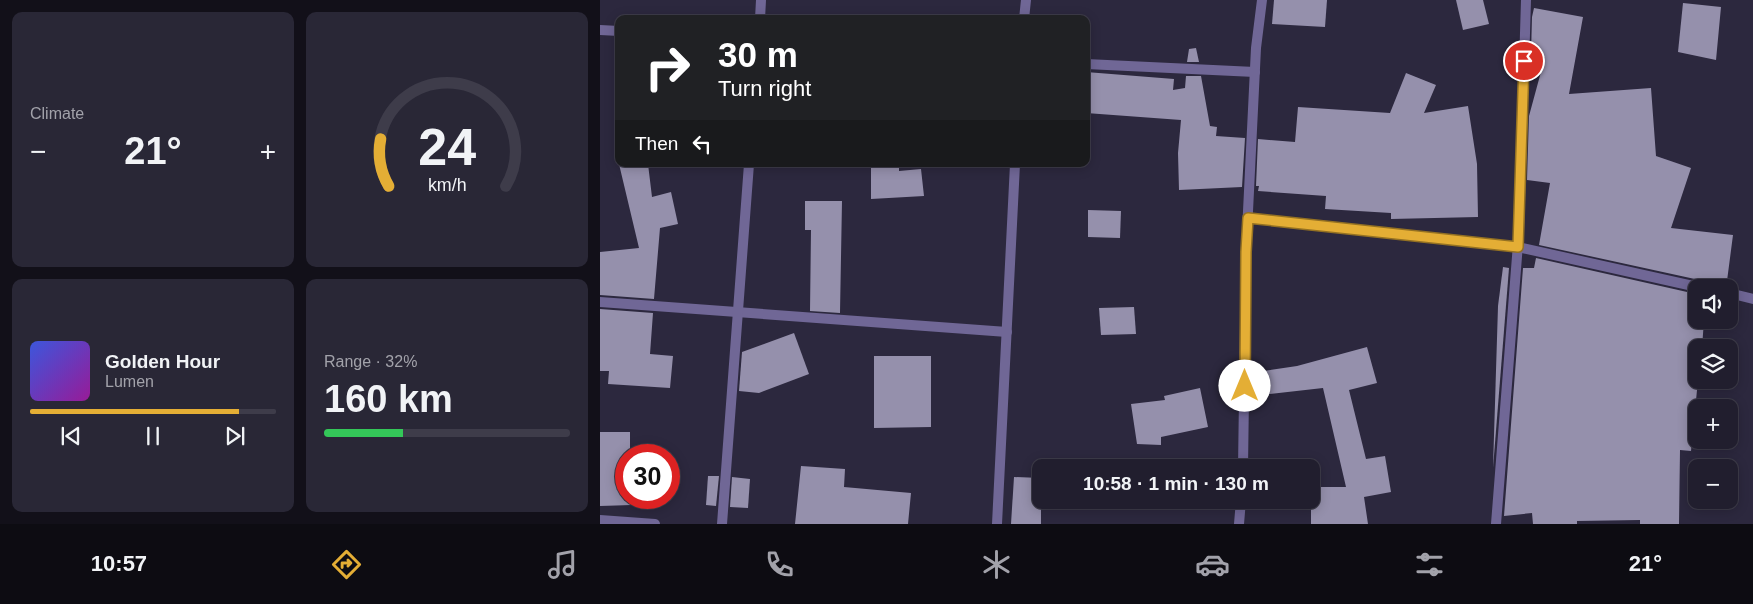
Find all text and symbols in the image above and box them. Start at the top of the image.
icon: right [635,35,700,100]
text: 30 m [718,35,798,74]
pin [1503,40,1545,82]
icon: arrive [1510,47,1538,75]
text: Turn right [718,76,811,101]
text: Climate [30,105,84,122]
text: 24 [418,118,476,176]
text: 21° [124,130,182,172]
icon: left [688,130,716,158]
text: Then [635,133,678,154]
text: − [30,136,46,167]
text: + [260,136,276,167]
text: km/h [428,175,466,195]
map controls [1688,279,1738,509]
button: sound [1688,279,1738,329]
button: layers [1688,339,1738,389]
text: Golden Hour [105,351,220,372]
text: Range · 32% [324,353,417,370]
position arrow [1218,359,1270,411]
text: Lumen [105,373,154,390]
text: 160 km [324,378,453,420]
button: + [1688,399,1738,449]
icon: previous [57,422,85,450]
icon: pause [139,422,167,450]
icon: next [221,422,249,450]
speed limit sign: 30 [615,444,680,509]
button: − [1688,459,1738,509]
text: 10:58 · 1 min · 130 m [1083,473,1269,494]
icon: directions [329,547,364,582]
icon: music [545,547,580,582]
icon: phone [762,547,797,582]
icon: climate [979,547,1014,582]
icon: car [1195,547,1230,582]
icon: filters [1412,547,1447,582]
text: 10:57 [91,551,147,576]
text: 21° [1629,551,1662,576]

